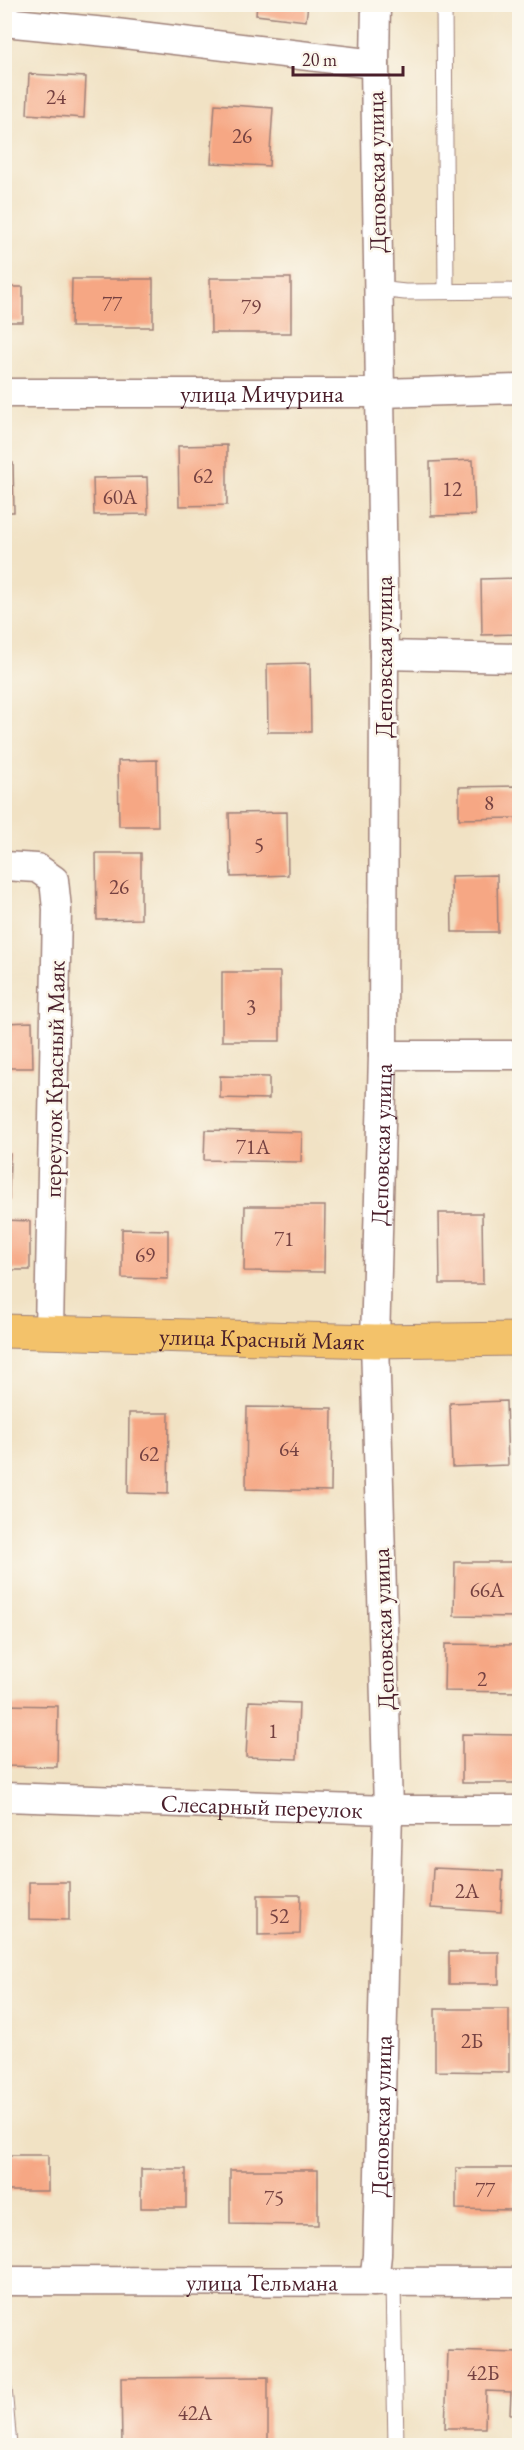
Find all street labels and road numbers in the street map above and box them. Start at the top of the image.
street label: Деповская улица [359,90,393,253]
street label: улица Мичурина [180,378,344,409]
street label: Деповская улица [368,576,399,738]
street label: переулок Красный Маяк [36,960,72,1198]
street label: Деповская улица [363,1063,398,1226]
street label: улица Красный Маяк [159,1320,365,1356]
street label: Деповская улица [365,1547,401,1711]
street label: Слесарный переулок [160,1787,364,1825]
street label: Деповская улица [363,2034,398,2198]
street label: улица Тельмана [186,2266,338,2297]

